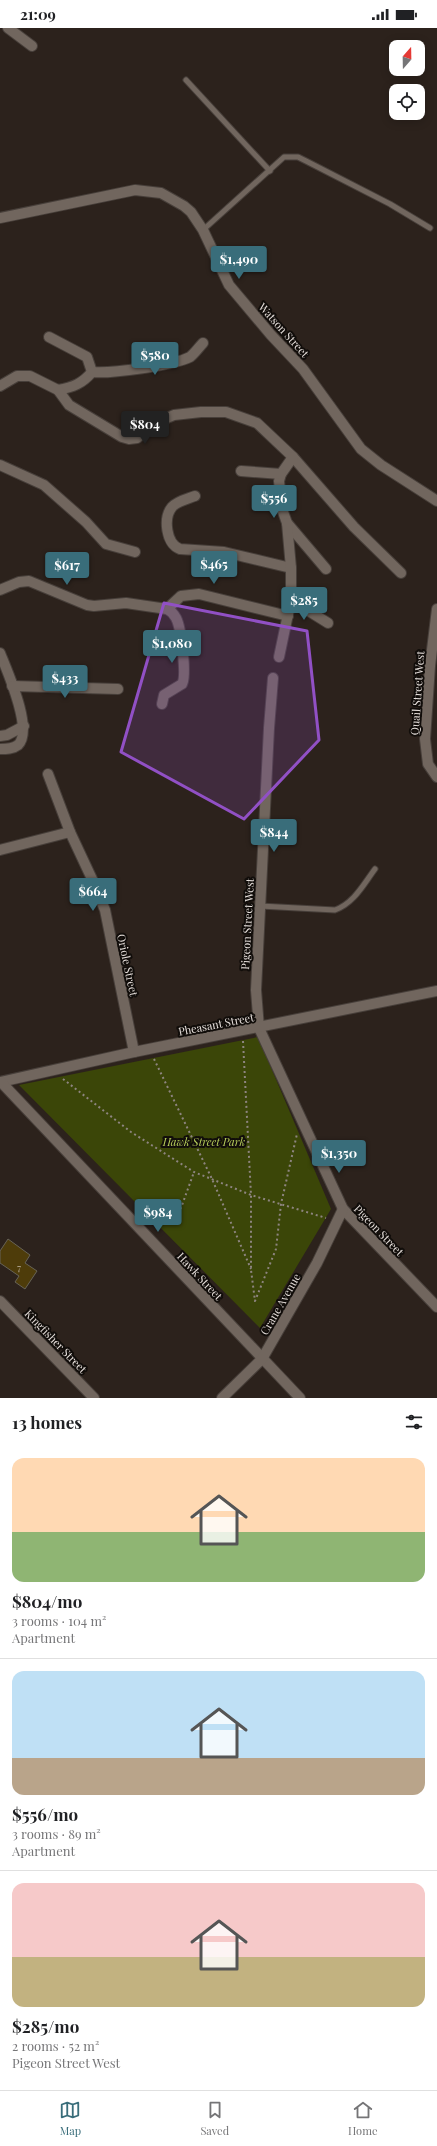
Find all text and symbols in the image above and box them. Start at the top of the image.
text: 21:09 [20,4,56,24]
north arrow [389,40,425,76]
map controls [389,40,425,120]
button: locate [389,84,425,120]
pin: $1,490 [206,246,272,280]
text: $1,490 [220,250,258,267]
street label: Watson Street [255,299,313,361]
pin: $580 [131,342,179,376]
text: $580 [140,346,170,363]
pin: $804 [121,411,169,445]
text: $804 [130,415,160,432]
pin: $556 [250,485,298,519]
text: $556 [261,489,287,506]
pin: $465 [190,551,238,585]
pin: $617 [43,552,91,586]
text: $465 [200,555,228,572]
text: $617 [54,556,80,573]
pin: $285 [280,587,328,621]
text: $285 [290,591,318,608]
pin: $1,080 [139,630,205,664]
text: $1,080 [152,634,192,651]
street label: Quail Street West [407,650,427,736]
pin: $433 [41,665,89,699]
text: $433 [52,669,78,686]
pin: $844 [250,819,298,853]
text: $844 [260,823,288,840]
pin: $664 [69,878,117,912]
street label: Pigeon Street West [237,878,257,970]
text: $664 [79,882,107,899]
street label: Oriole Street [114,933,142,997]
street label: Pheasant Street [177,1009,255,1039]
park label: Hawk Street Park [162,1134,246,1149]
pin: $1,350 [306,1140,372,1174]
text: $1,350 [321,1144,357,1161]
pin: $984 [134,1199,182,1233]
street label: Pigeon Street [351,1201,407,1259]
text: $984 [144,1203,172,1220]
street label: Hawk Street [174,1249,226,1303]
house number: 7 [17,1261,21,1273]
street label: Crane Avenue [256,1270,304,1338]
street label: Kingfisher Street [22,1306,90,1376]
text: 13 homes [12,1411,82,1433]
icon: filters [403,1411,425,1433]
icon: home [183,1484,255,1556]
text: $804/mo [12,1590,82,1612]
text: 3 rooms · 104 m² [12,1612,106,1629]
text: Apartment [12,1629,75,1646]
icon: home [183,1697,255,1769]
text: $556/mo [12,1803,78,1825]
text: 3 rooms · 89 m² [12,1825,101,1842]
text: Apartment [12,1842,75,1859]
icon: home [183,1909,255,1981]
text: $285/mo [12,2015,79,2037]
text: 2 rooms · 52 m² [12,2037,99,2054]
text: Pigeon Street West [12,2054,120,2071]
tab: Map [59,2099,81,2138]
tab: Saved [200,2099,229,2138]
tab: Home [348,2099,377,2138]

